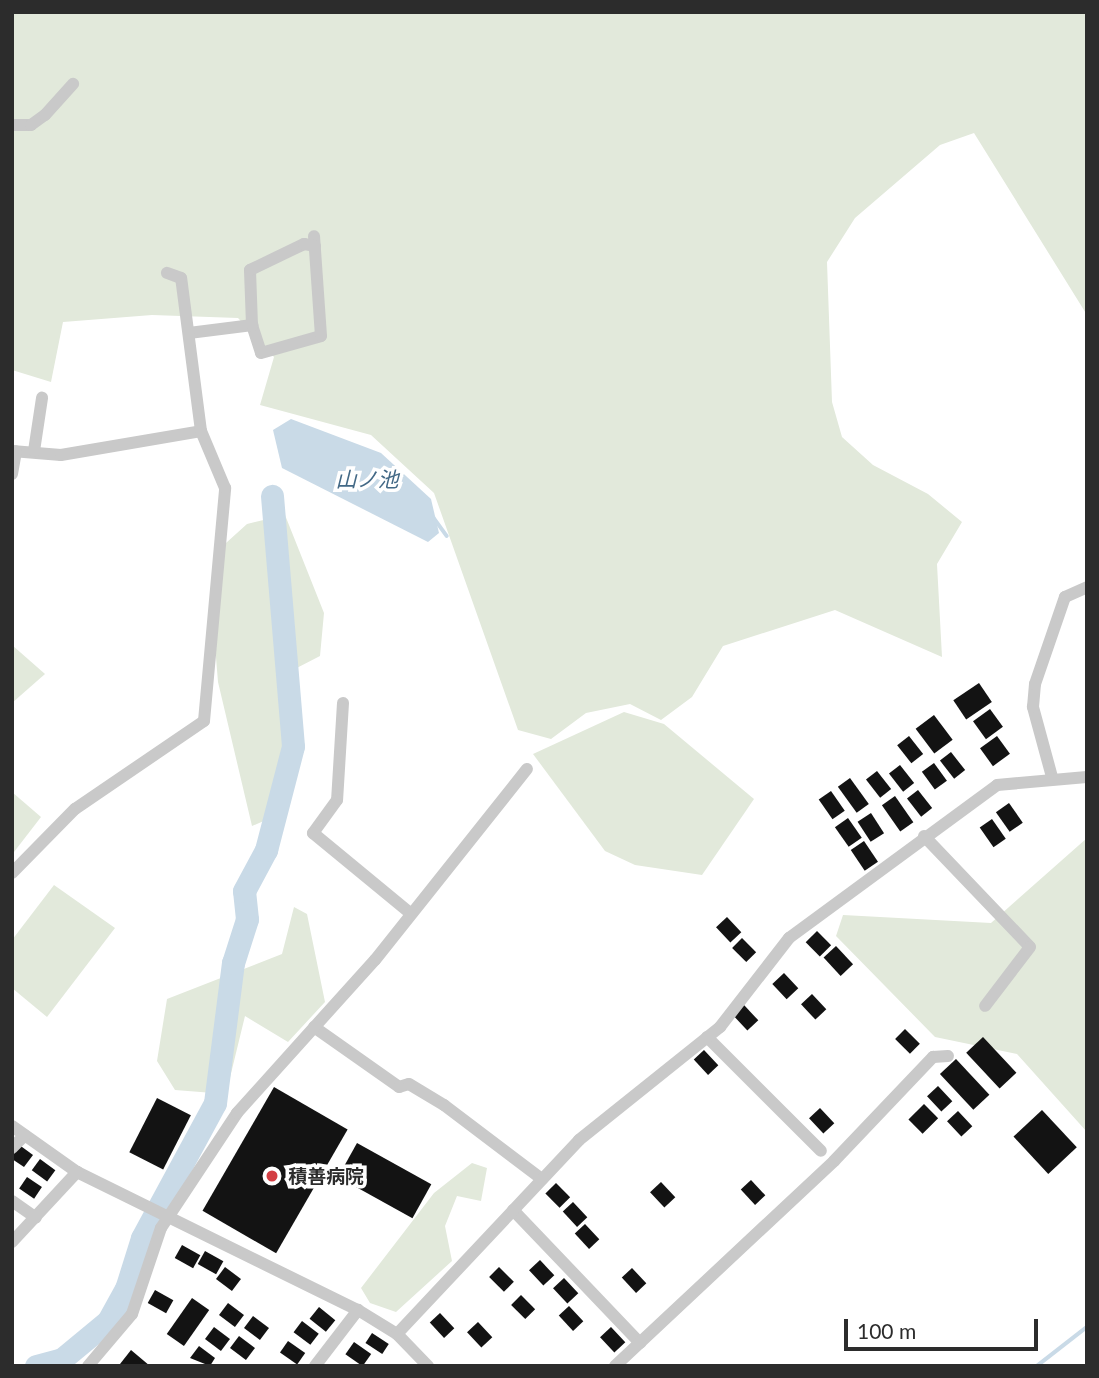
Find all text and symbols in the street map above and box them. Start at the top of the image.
water label: 山ノ池 [336,466,398,492]
place label: 積善病院 [288,1165,364,1187]
marker: 積善病院 [262,1166,282,1186]
scale bar [847,1304,1041,1348]
text: 100 m [857,1318,916,1343]

